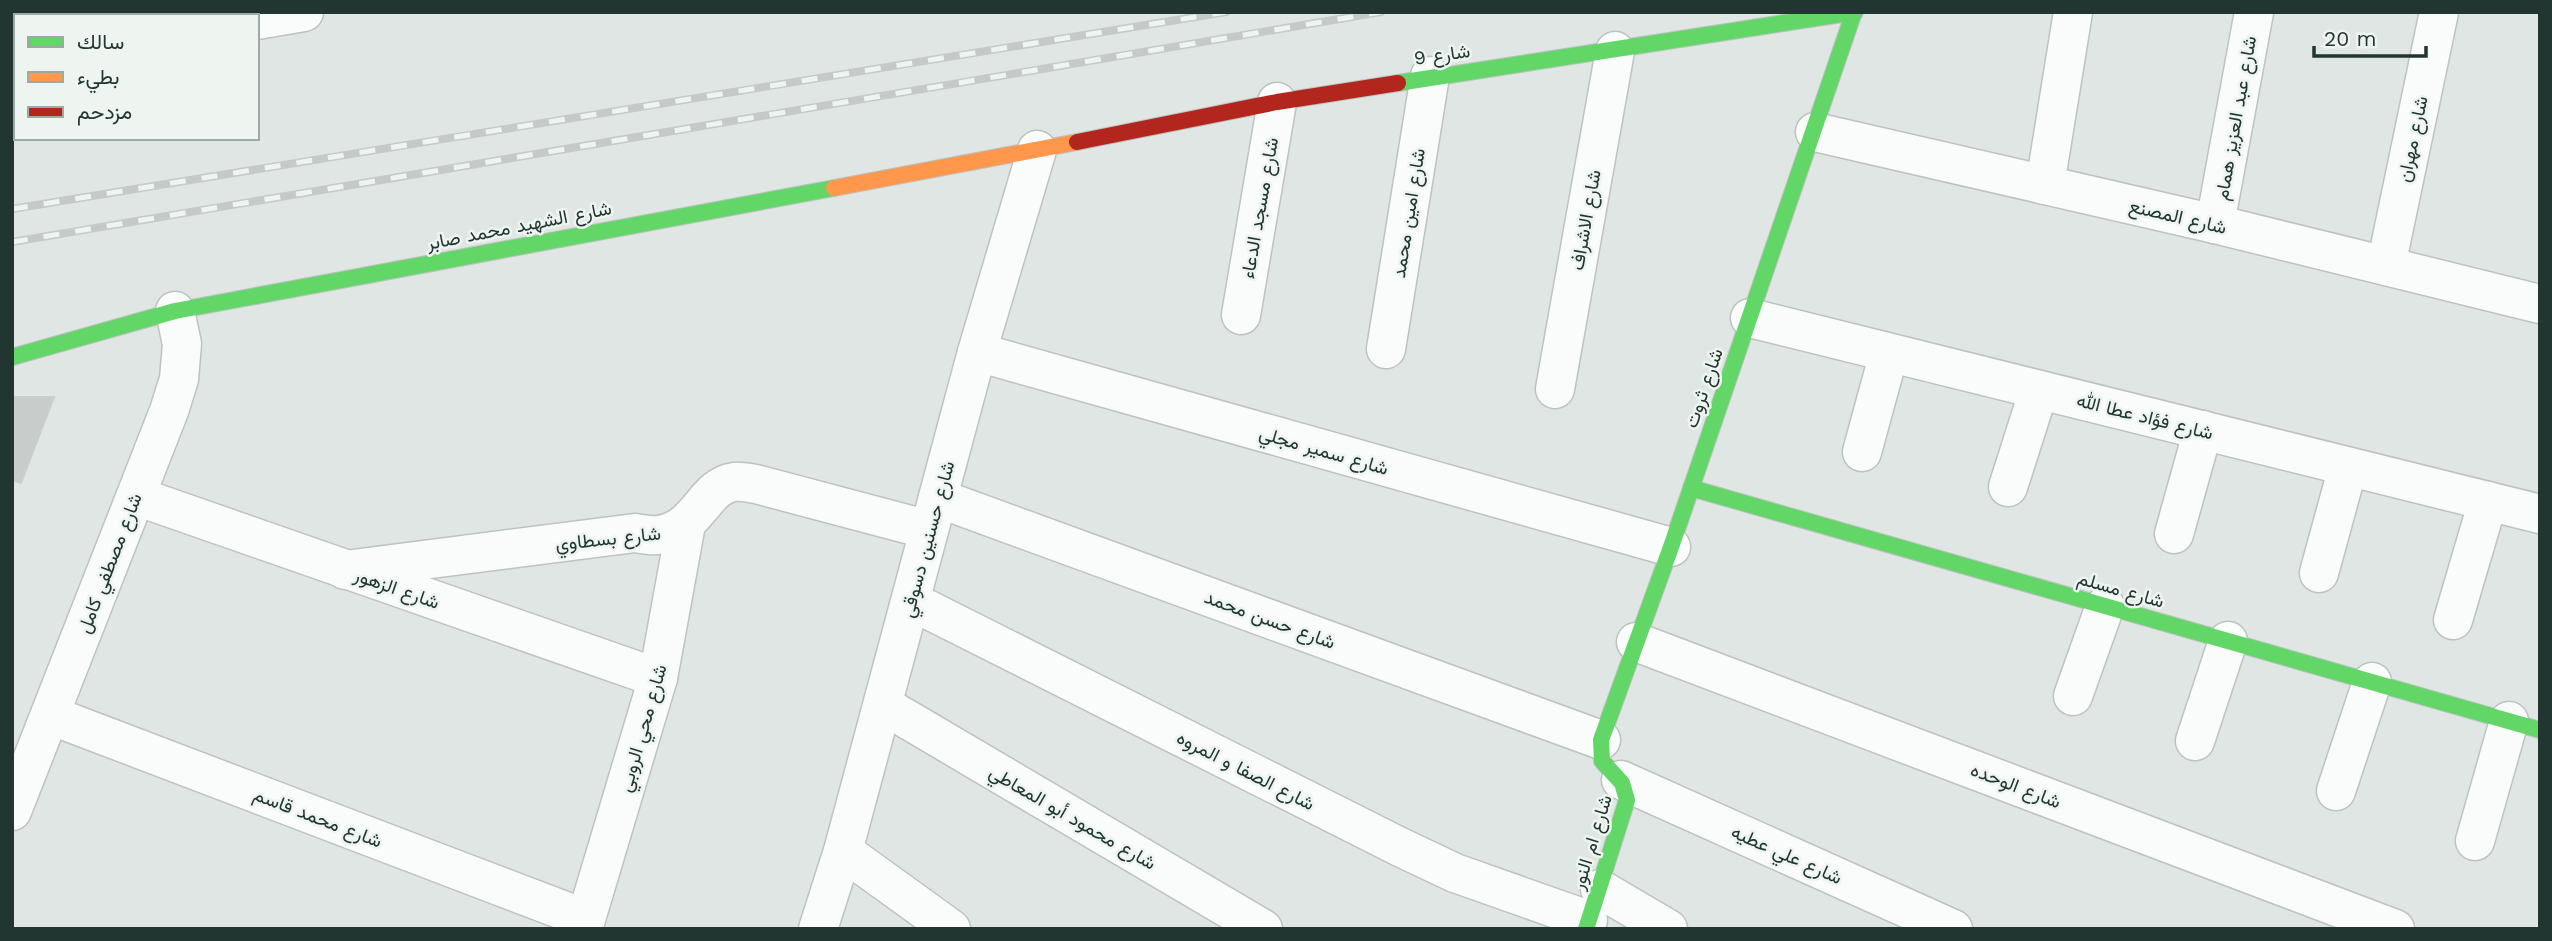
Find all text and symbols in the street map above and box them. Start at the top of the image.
legend [14,14,259,140]
scale bar [2314,14,2426,58]
text: 20 m [2324,26,2376,51]
text: سالك [77,29,124,54]
street label: شارع عبد العزيز همام [2210,34,2262,202]
street label: شارع 9 [1413,39,1472,71]
text: بطيء [77,64,120,94]
street label: شارع مهران [2392,94,2434,185]
text: مزدحم [77,99,132,126]
street label: شارع مسجد الدعاء [1236,136,1284,281]
street label: شارع امين محمد [1387,147,1431,280]
street label: شارع الاشراف [1565,168,1607,272]
street label: شارع المصنع [2126,194,2229,241]
street label: شارع الشهيد محمد صابر [424,196,614,256]
street label: شارع ثروت [1679,345,1729,431]
street label: شارع فؤاد عطا الله [2074,388,2216,446]
street label: شارع سمير مجلي [1255,421,1391,484]
street label: شارع حسنين دسوقي [896,458,963,621]
street label: شارع مصطفي كامل [72,490,151,638]
street label: شارع بسطاوي [554,522,662,559]
street label: شارع الزهور [350,563,442,615]
street label: شارع مسلم [2075,566,2167,614]
street label: شارع حسن محمد [1201,585,1338,655]
street label: شارع محي الروبي [613,662,676,796]
street label: شارع الصفا و المروه [1172,726,1319,816]
street label: شارع الوحده [1967,758,2064,814]
street label: شارع محمود أبو المعاطي [983,760,1160,878]
street label: شارع محمد قاسم [250,782,385,853]
street label: شارع ام النور [1566,792,1618,894]
street label: شارع علي عطيه [1726,820,1846,893]

